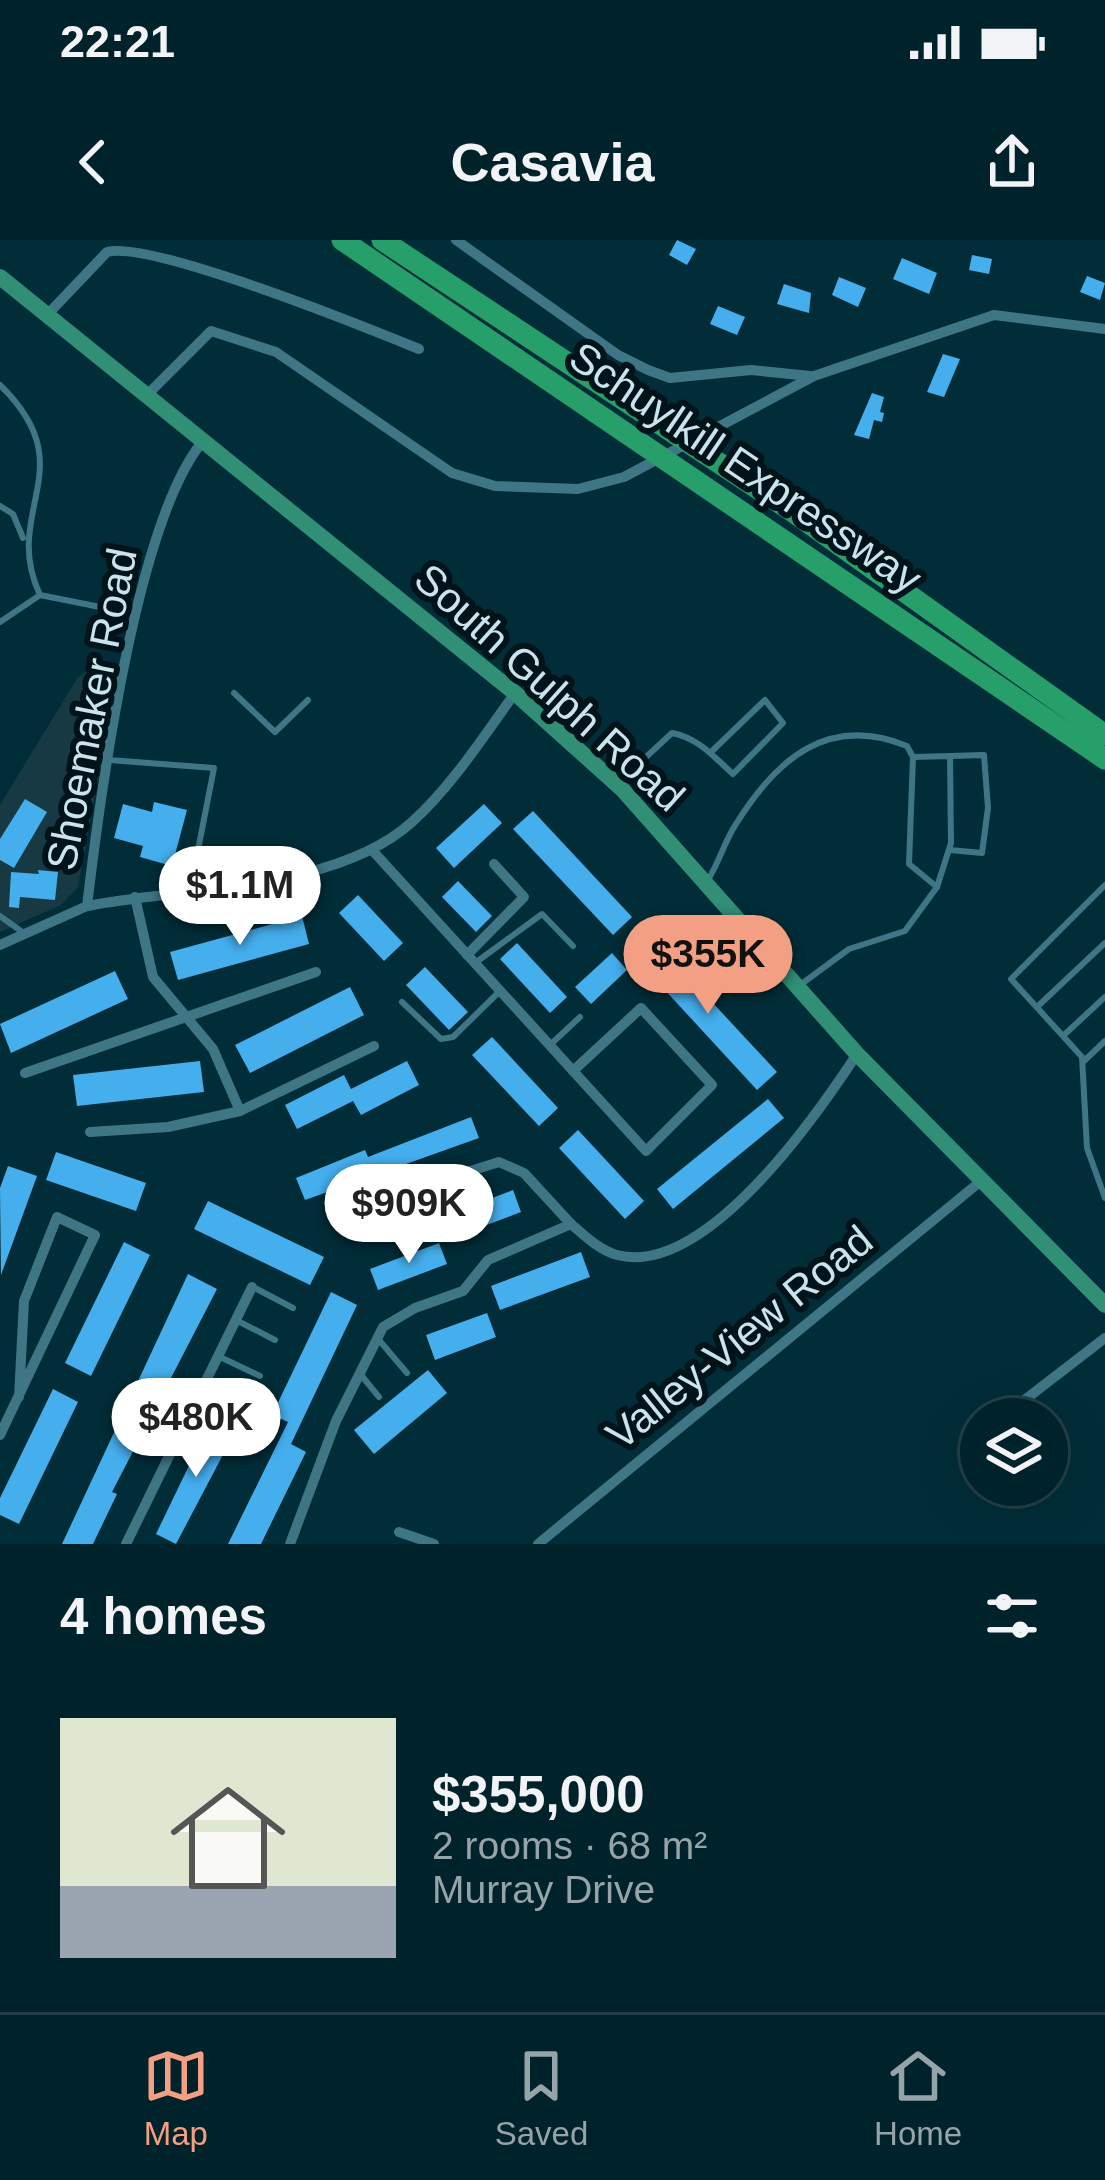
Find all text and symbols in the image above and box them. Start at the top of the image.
text: 22:21 [60,16,175,67]
icon: back [60,129,126,195]
icon: share [979,129,1045,195]
text: Casavia [450,132,655,192]
street label: Schuylkill Expressway [561,332,930,602]
street label: Shoemaker Road [37,544,146,874]
street label: South Gulph Road [406,554,694,820]
pin: $1.1M [156,846,324,948]
text: $1.1M [186,863,294,906]
pin: $355K [624,915,792,1017]
text: $355K [651,932,765,975]
pin: $909K [325,1164,493,1266]
text: $909K [352,1181,466,1224]
street label: Valley-View Road [597,1216,881,1459]
pin: $480K [112,1378,280,1480]
text: $480K [139,1395,253,1438]
map controls [960,1398,1068,1506]
button: layers [960,1398,1068,1506]
icon: filters [979,1583,1045,1649]
text: 4 homes [60,1588,267,1645]
icon: home [156,1766,300,1910]
text: $355,000 [432,1766,645,1823]
text: 2 rooms · 68 m² [432,1824,707,1867]
text: Murray Drive [432,1868,655,1911]
tab: Map [143,2043,209,2153]
tab: Saved [495,2043,588,2153]
tab: Home [874,2043,962,2153]

